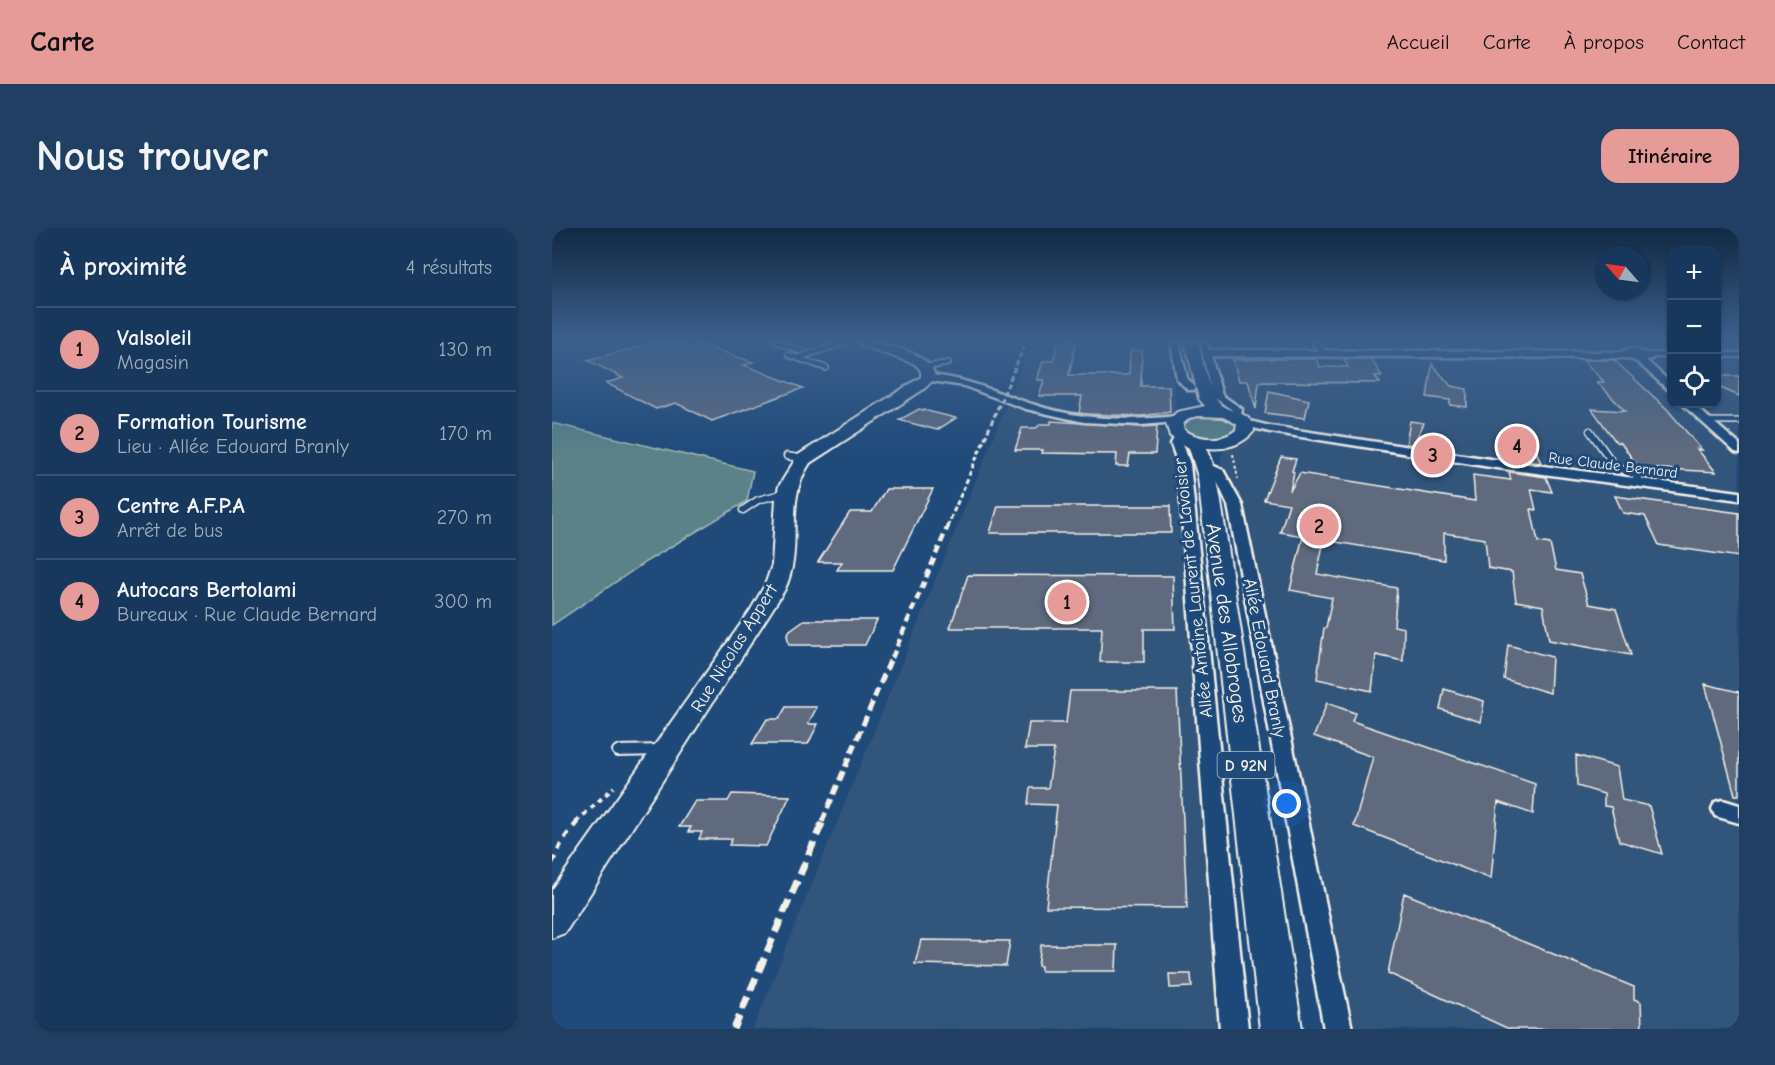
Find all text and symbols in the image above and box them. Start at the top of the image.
text: Carte [30,26,95,58]
text: Accueil [1387,30,1450,54]
text: Carte [1483,30,1531,54]
text: À propos [1564,30,1644,54]
text: Contact [1677,30,1745,54]
button: Itinéraire [1601,129,1739,183]
text: Nous trouver [36,132,268,181]
north arrow [1595,246,1649,300]
map controls [1667,246,1721,408]
button: + [1667,246,1721,300]
text: À proximité [60,252,187,282]
text: 4 résultats [406,256,492,279]
button: − [1667,300,1721,354]
text: Valsoleil [117,325,192,351]
text: 1 [76,338,83,361]
text: 130 m [439,338,492,361]
text: Magasin [117,351,189,374]
button: locate [1667,354,1721,408]
text: Formation Tourisme [117,409,307,435]
text: 2 [75,422,84,445]
text: 170 m [439,422,492,445]
pin: 4 [1498,424,1536,468]
pin: 3 [1414,432,1452,478]
text: Lieu · Allée Edouard Branly [117,435,349,458]
street label: Rue Claude Bernard [1547,448,1679,482]
street label: Allée Antoine Laurent de Lavoisier [1169,456,1218,719]
text: Centre A.F.P.A [117,493,245,519]
pin: 2 [1300,504,1338,548]
text: 3 [75,506,84,529]
text: 270 m [437,506,492,529]
text: Arrêt de bus [117,519,223,542]
street label: Avenue des Allobroges [1201,522,1253,724]
text: Autocars Bertolami [117,577,297,603]
street label: Allée Edouard Branly [1239,577,1290,741]
street label: Rue Nicolas Appert [687,580,783,716]
pin: 1 [1048,580,1086,625]
text: 4 [75,590,84,613]
text: 300 m [434,590,492,613]
text: Bureaux · Rue Claude Bernard [117,603,377,626]
road number: D 92N [1218,752,1274,778]
your location [1272,789,1301,818]

